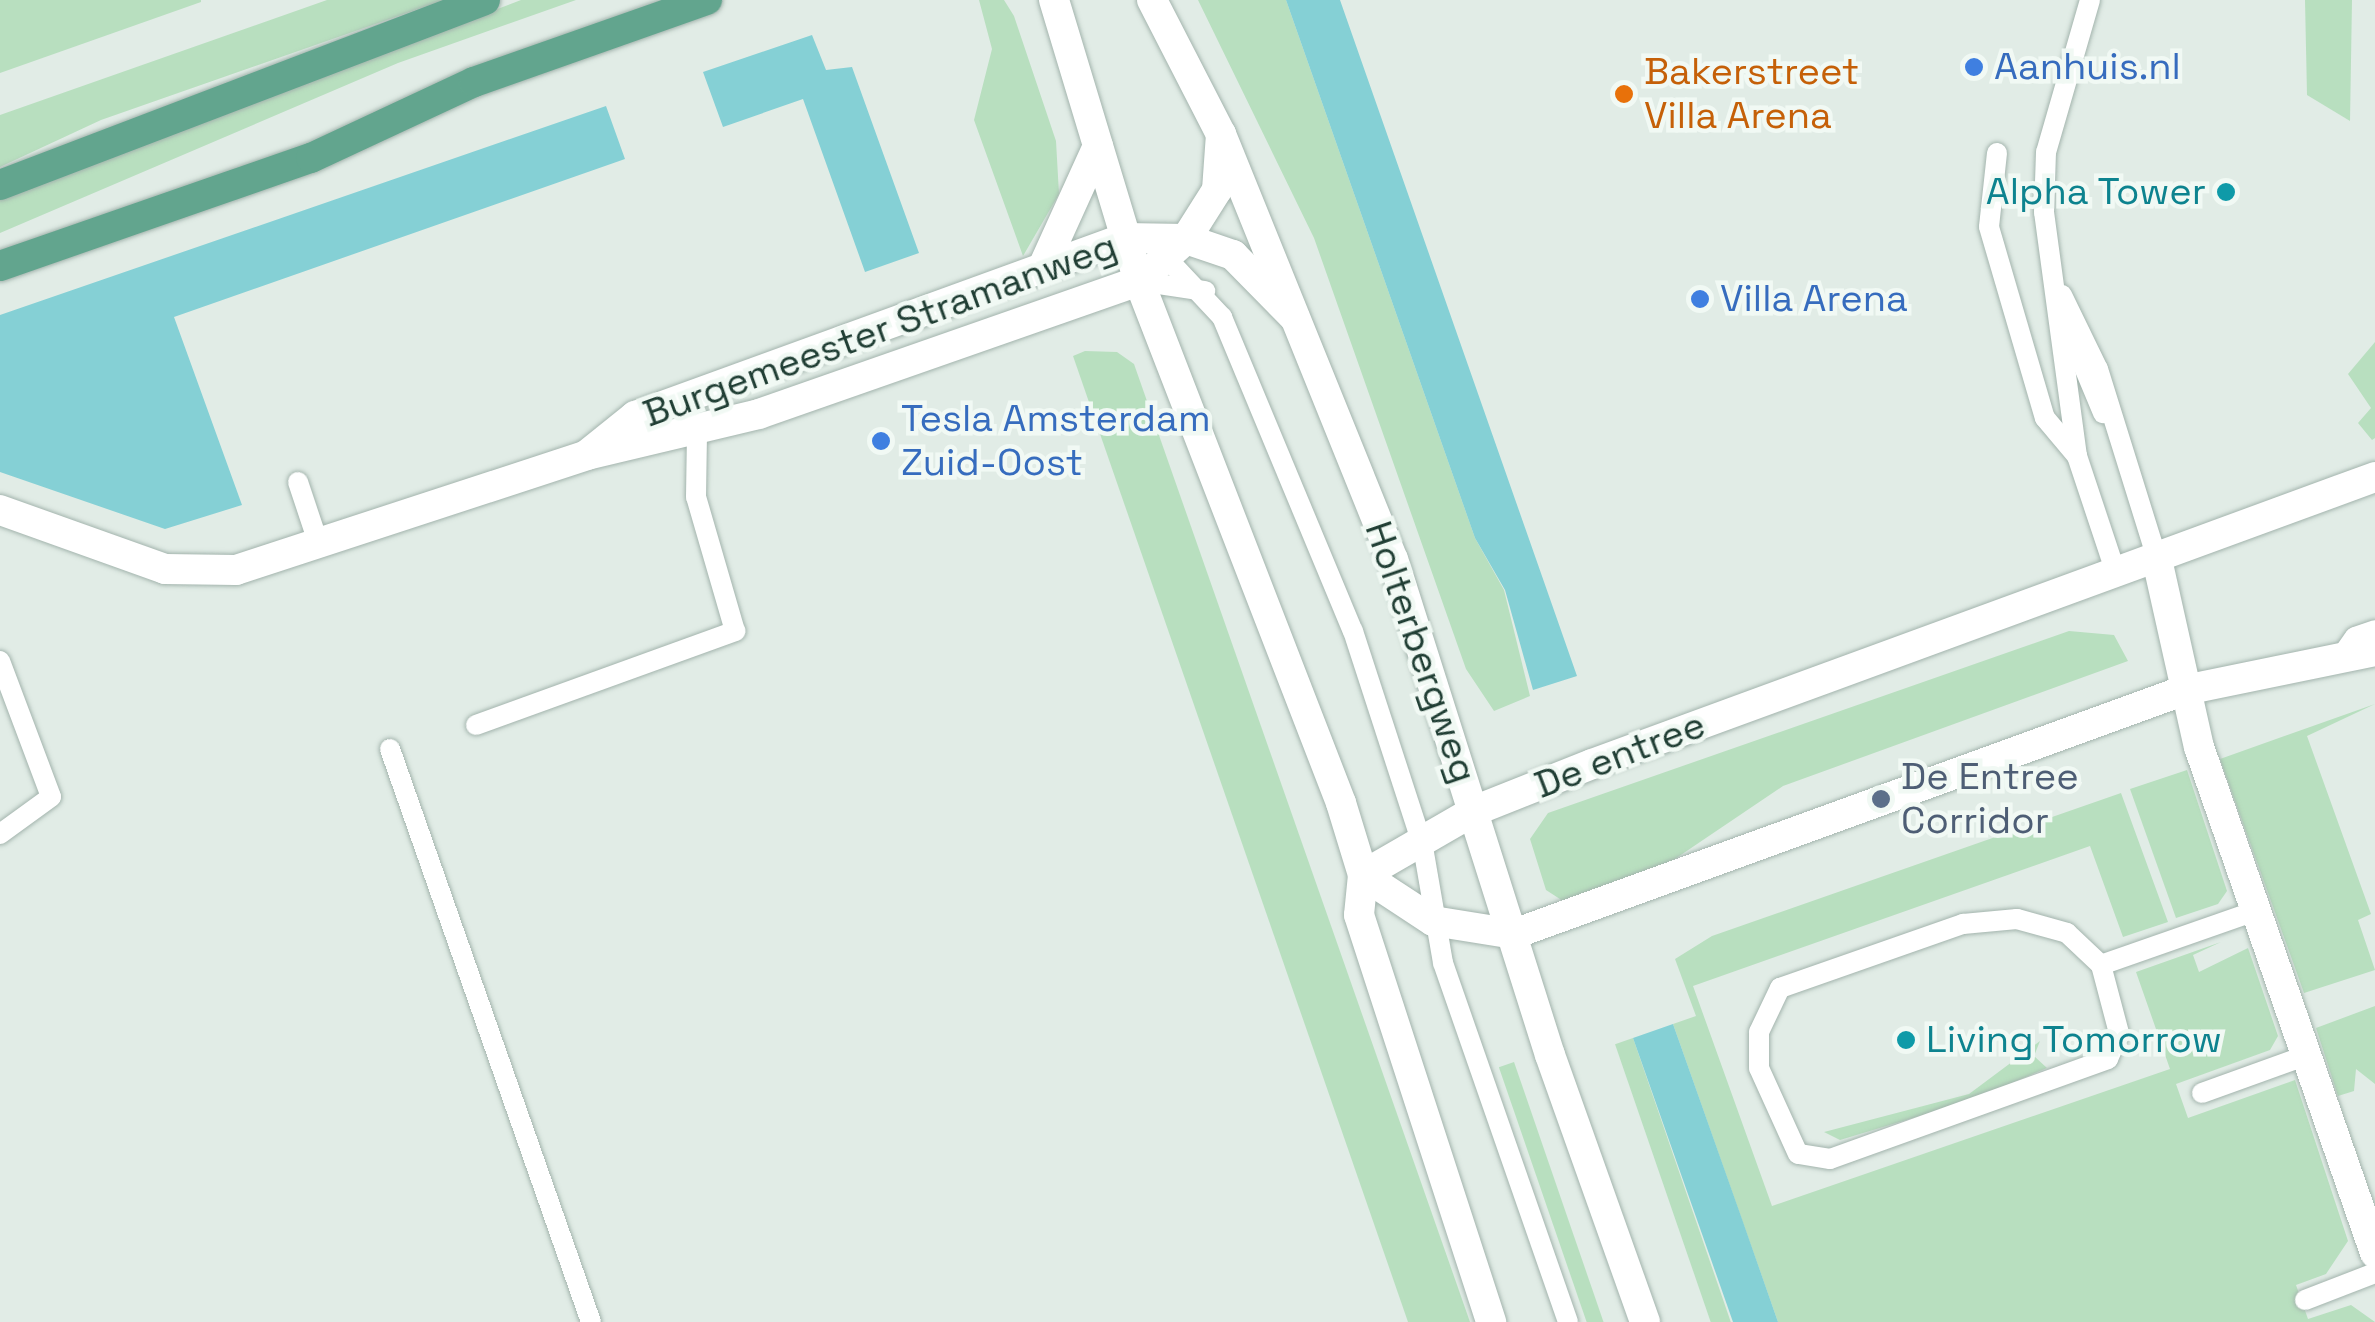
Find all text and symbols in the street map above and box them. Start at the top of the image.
place label: Aanhuis.nl [1994,44,2181,90]
place label: Bakerstreet Villa Arena [1644,49,1859,138]
marker: Aanhuis.nl [1963,56,1985,78]
marker: Bakerstreet Villa Arena [1613,83,1635,105]
place label: Alpha Tower [1985,169,2206,215]
marker: Alpha Tower [2215,181,2237,203]
street label: Burgemeester Stramanweg [637,223,1123,437]
place label: Villa Arena [1720,276,1908,322]
marker: Villa Arena [1689,288,1711,310]
place label: Tesla Amsterdam Zuid-Oost [901,396,1211,486]
marker: Tesla Amsterdam Zuid-Oost [870,430,892,452]
street label: Holterbergweg [1355,515,1487,789]
street label: De entree [1528,702,1712,808]
place label: De Entree Corridor [1901,754,2079,844]
marker: De Entree Corridor [1870,788,1892,810]
place label: Living Tomorrow [1926,1017,2223,1063]
marker: Living Tomorrow [1895,1029,1917,1051]

